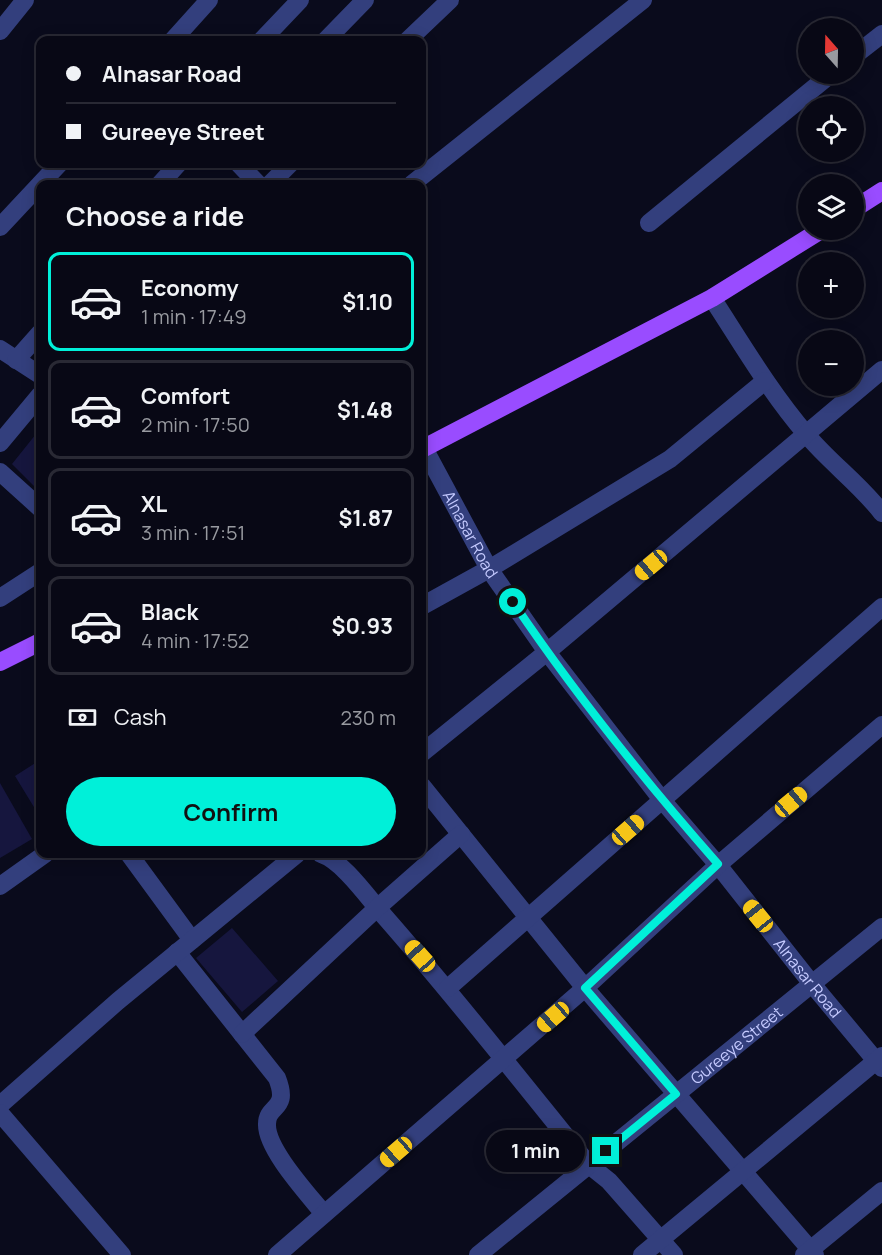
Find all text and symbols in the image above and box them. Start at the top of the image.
north arrow [798,18,864,84]
map controls [798,18,864,396]
text: Alnasar Road [102,59,241,89]
button: locate [798,96,864,162]
text: Gureeye Street [102,117,265,147]
button: layers [798,174,864,240]
text: Choose a ride [66,197,244,234]
button: + [798,252,864,318]
text: Economy [141,273,239,303]
icon: car [69,275,123,329]
text: $1.10 [342,287,393,317]
text: 1 min · 17:49 [141,303,247,330]
button: − [798,330,864,396]
text: Comfort [141,381,230,411]
icon: car [69,383,123,437]
text: $1.48 [337,395,393,425]
text: 2 min · 17:50 [141,411,250,438]
street label: Alnasar Road [438,487,503,583]
text: XL [141,489,167,519]
icon: car [69,491,123,545]
text: $1.87 [339,503,393,533]
text: 3 min · 17:51 [141,519,245,546]
car [631,547,671,583]
route start [499,588,526,615]
text: Black [141,597,198,627]
icon: car [69,599,123,653]
text: $0.93 [332,611,393,641]
text: 4 min · 17:52 [141,627,249,654]
icon: cash [66,701,99,734]
text: Cash [114,702,167,732]
text: 230 m [340,704,396,731]
button: Confirm [66,777,396,846]
car [771,784,811,820]
car [609,811,647,849]
car [740,896,776,936]
street label: Alnasar Road [769,933,847,1022]
car [401,937,439,975]
car [534,998,572,1036]
street label: Gureeye Street [686,1001,787,1089]
callout: 1 min [486,1130,585,1172]
car [377,1133,415,1171]
text: 1 min [511,1137,560,1164]
route end [592,1137,619,1164]

